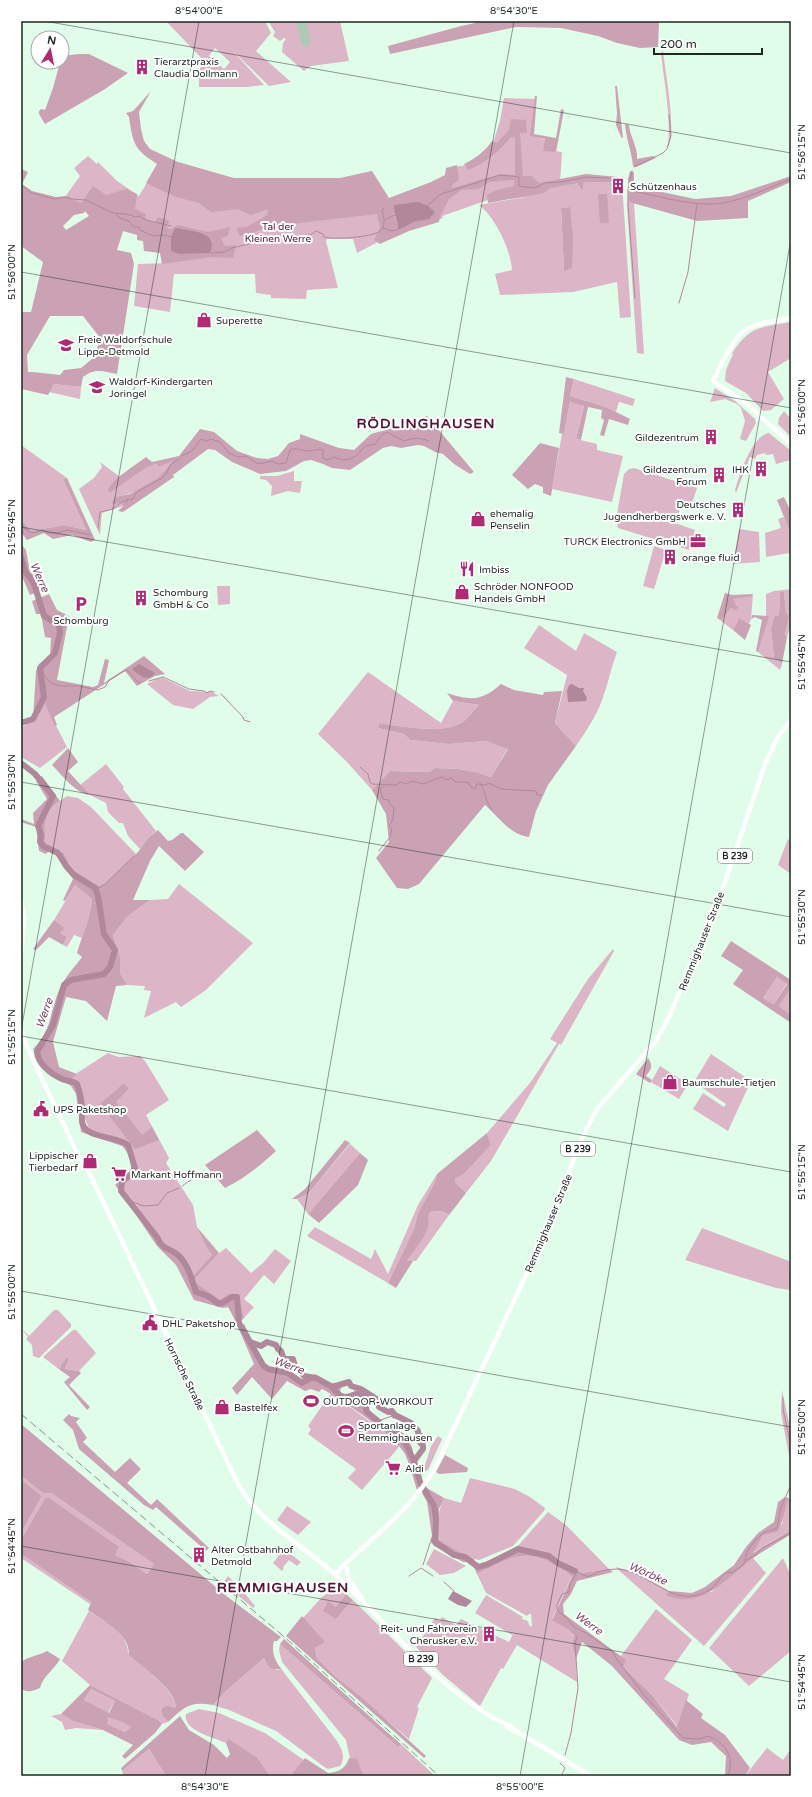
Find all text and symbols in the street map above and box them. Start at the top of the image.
text: 8°54'00"E [175,5,223,17]
text: 8°54'30"E [490,5,538,17]
north arrow [30,30,70,70]
scale bar [654,30,762,56]
text: N [46,33,57,48]
text: 200 m [660,37,697,51]
place label: Tierarztpraxis Claudia Dollmann [154,56,238,80]
building icon: Tierarztpraxis Claudia Dollmann [133,58,151,76]
text: 51°56'15"N [796,124,808,180]
building icon: Schützenhaus [609,177,627,195]
place label: Schützenhaus [630,181,697,193]
park label: Tal der Kleinen Werre [245,221,311,245]
text: 51°56'00"N [6,244,18,300]
shop icon: Superette [195,311,213,329]
place label: Superette [216,315,263,327]
place label: Freie Waldorfschule Lippe-Detmold [78,334,173,358]
school or university icon: Freie Waldorfschule Lippe-Detmold [57,336,75,354]
place label: Waldorf-Kindergarten Joringel [109,376,213,400]
school or university icon: Waldorf-Kindergarten Joringel [88,378,106,396]
text: 51°56'00"N [796,379,808,435]
district label: RÖDLINGHAUSEN [357,415,495,432]
building icon: Gildezentrum [702,428,720,446]
place label: Gildezentrum [635,432,699,444]
building icon: IHK [752,460,770,478]
place label: Gildezentrum Forum [643,464,707,488]
place label: IHK [732,464,749,476]
building icon: Gildezentrum Forum [710,466,728,484]
text: 51°55'45"N [6,499,18,555]
place label: Deutsches Jugendherbergswerk e. V. [603,499,726,523]
building icon: Deutsches Jugendherbergswerk e. V. [729,501,747,519]
place label: ehemalig Penselin [490,508,534,532]
shop icon: ehemalig Penselin [469,510,487,528]
office icon: TURCK Electronics GmbH [689,532,707,550]
place label: TURCK Electronics GmbH [564,536,686,548]
building icon: orange fluid [661,548,679,566]
place label: orange fluid [682,552,739,564]
water label: Werre [27,560,52,595]
restaurant icon: Imbiss [458,560,476,578]
place label: Imbiss [479,564,510,576]
place label: Schröder NONFOOD Handels GmbH [474,581,574,605]
shop icon: Schröder NONFOOD Handels GmbH [453,583,471,601]
place label: Schomburg GmbH & Co [153,587,209,611]
building icon: Schomburg GmbH & Co [132,589,150,607]
parking icon: Schomburg [72,595,90,613]
place label: Schomburg [53,615,109,627]
text: 51°55'45"N [796,634,808,690]
text: 51°55'30"N [6,754,18,810]
road number: B 239 [718,849,752,863]
text: 51°55'30"N [796,889,808,945]
street label: Remmighauser Straße [677,890,727,993]
water label: Werre [33,995,56,1030]
text: 51°55'15"N [6,1009,18,1065]
shop icon: Baumschule-Tietjen [661,1073,679,1091]
place label: Baumschule-Tietjen [682,1077,776,1089]
public building icon: UPS Paketshop [32,1100,50,1118]
place label: UPS Paketshop [53,1104,126,1116]
road number: B 239 [561,1142,595,1156]
text: 51°55'15"N [796,1144,808,1200]
place label: Lippischer Tierbedarf [28,1150,78,1174]
shop icon: Lippischer Tierbedarf [81,1152,99,1170]
supermarket icon: Markant Hoffmann [110,1165,128,1183]
place label: Markant Hoffmann [131,1169,222,1181]
street label: Remmighauser Straße [523,1172,575,1274]
text: 51°55'00"N [6,1264,18,1320]
public building icon: DHL Paketshop [141,1314,159,1332]
place label: DHL Paketshop [162,1318,236,1330]
street label: Hornsche Straße [161,1336,207,1413]
water label: Werre [272,1354,307,1377]
sports icon: OUTDOOR-WORKOUT [302,1392,320,1410]
place label: OUTDOOR-WORKOUT [323,1396,433,1408]
shop icon: Bastelfex [213,1398,231,1416]
text: 51°55'00"N [796,1399,808,1455]
place label: Bastelfex [234,1402,278,1414]
place label: Sportanlage Remmighausen [358,1420,432,1444]
sports icon: Sportanlage Remmighausen [337,1422,355,1440]
supermarket icon: Aldi [384,1459,402,1477]
place label: Aldi [405,1463,424,1475]
text: 51°54'45"N [6,1518,18,1574]
place label: Alter Ostbahnhof Detmold [211,1544,294,1568]
building icon: Alter Ostbahnhof Detmold [190,1546,208,1564]
water label: Wörbke [627,1559,670,1588]
district label: REMMIGHAUSEN [217,1579,349,1596]
water label: Werre [572,1609,606,1638]
place label: Reit- und Fahrverein Cherusker e.V. [380,1623,477,1647]
building icon: Reit- und Fahrverein Cherusker e.V. [480,1625,498,1643]
road number: B 239 [404,1652,438,1666]
text: 51°54'45"N [796,1654,808,1710]
text: 8°54'30"E [181,1781,229,1793]
text: 8°55'00"E [496,1781,544,1793]

